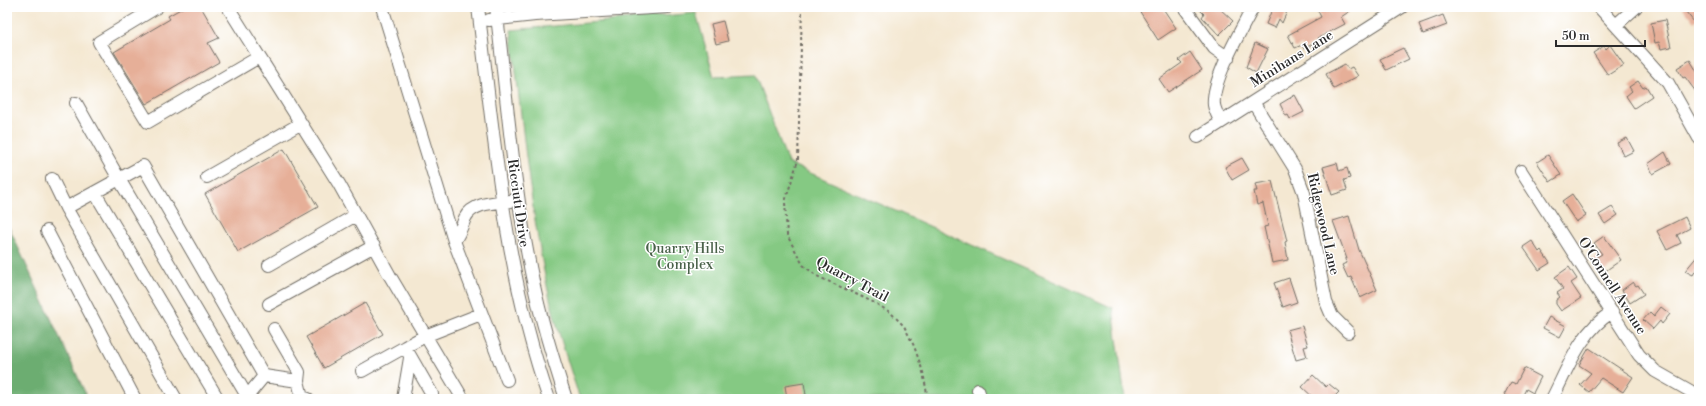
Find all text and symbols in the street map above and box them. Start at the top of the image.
scale bar [1556,22,1645,48]
street label: Minihans Lane [1247,26,1337,92]
text: 50 m [1562,29,1590,44]
street label: Ricciuti Drive [503,158,533,248]
street label: Ridgewood Lane [1303,171,1343,277]
street label: O'Connell Avenue [1574,234,1650,338]
park label: Quarry Hills Complex [646,240,724,274]
street label: Quarry Trail [813,253,891,307]

